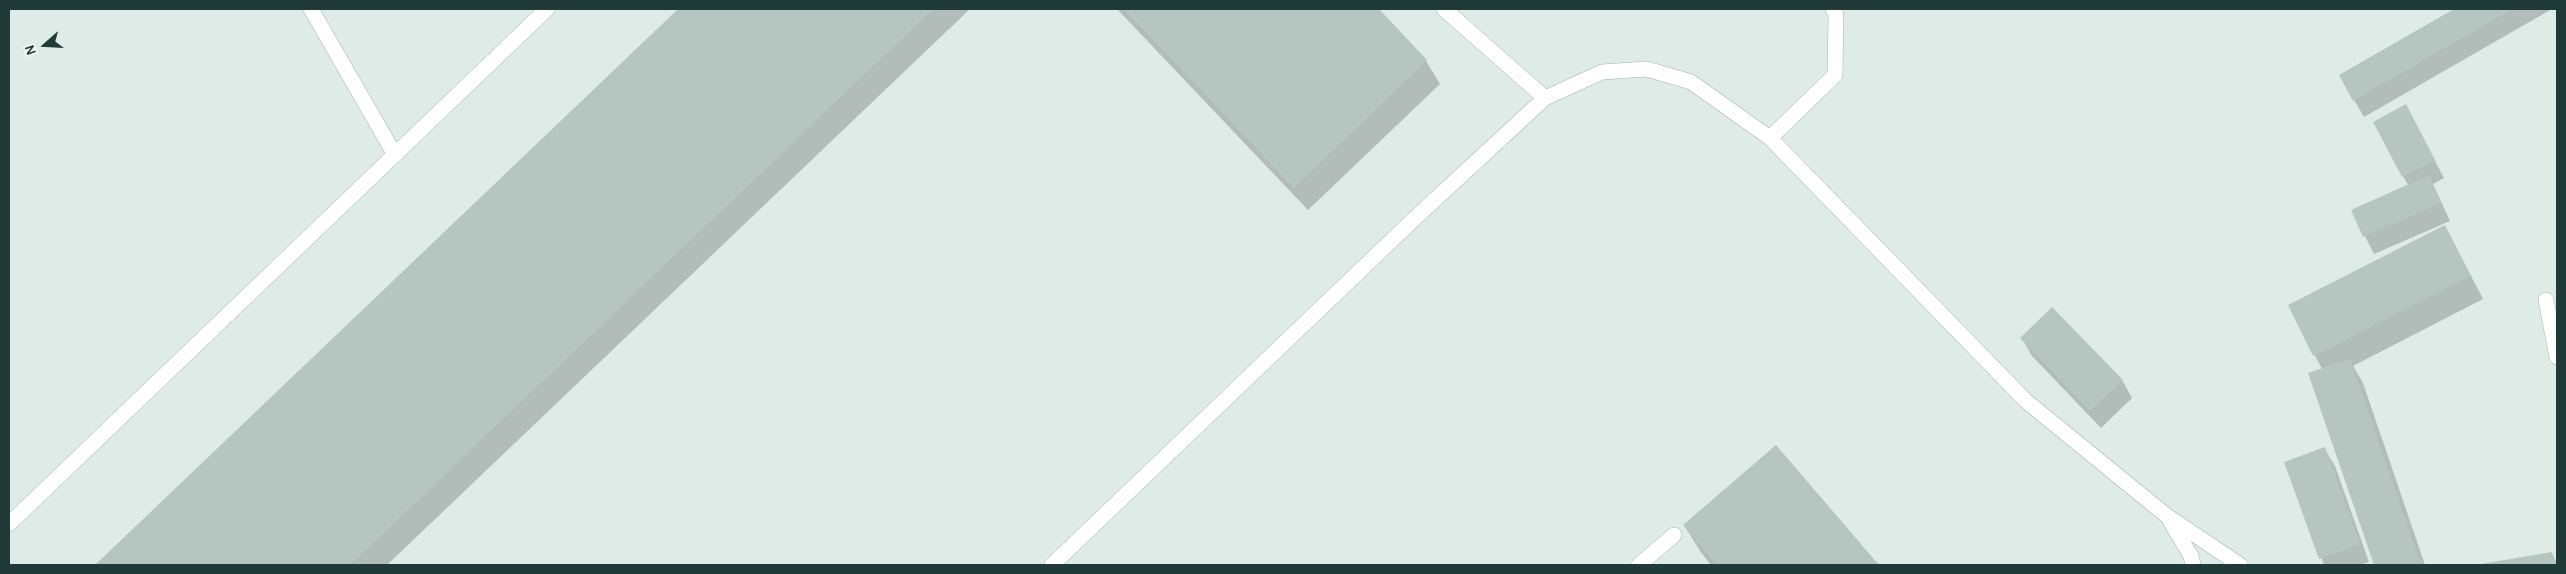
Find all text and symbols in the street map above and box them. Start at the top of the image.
north arrow [20,20,70,70]
text: N [21,43,40,58]

